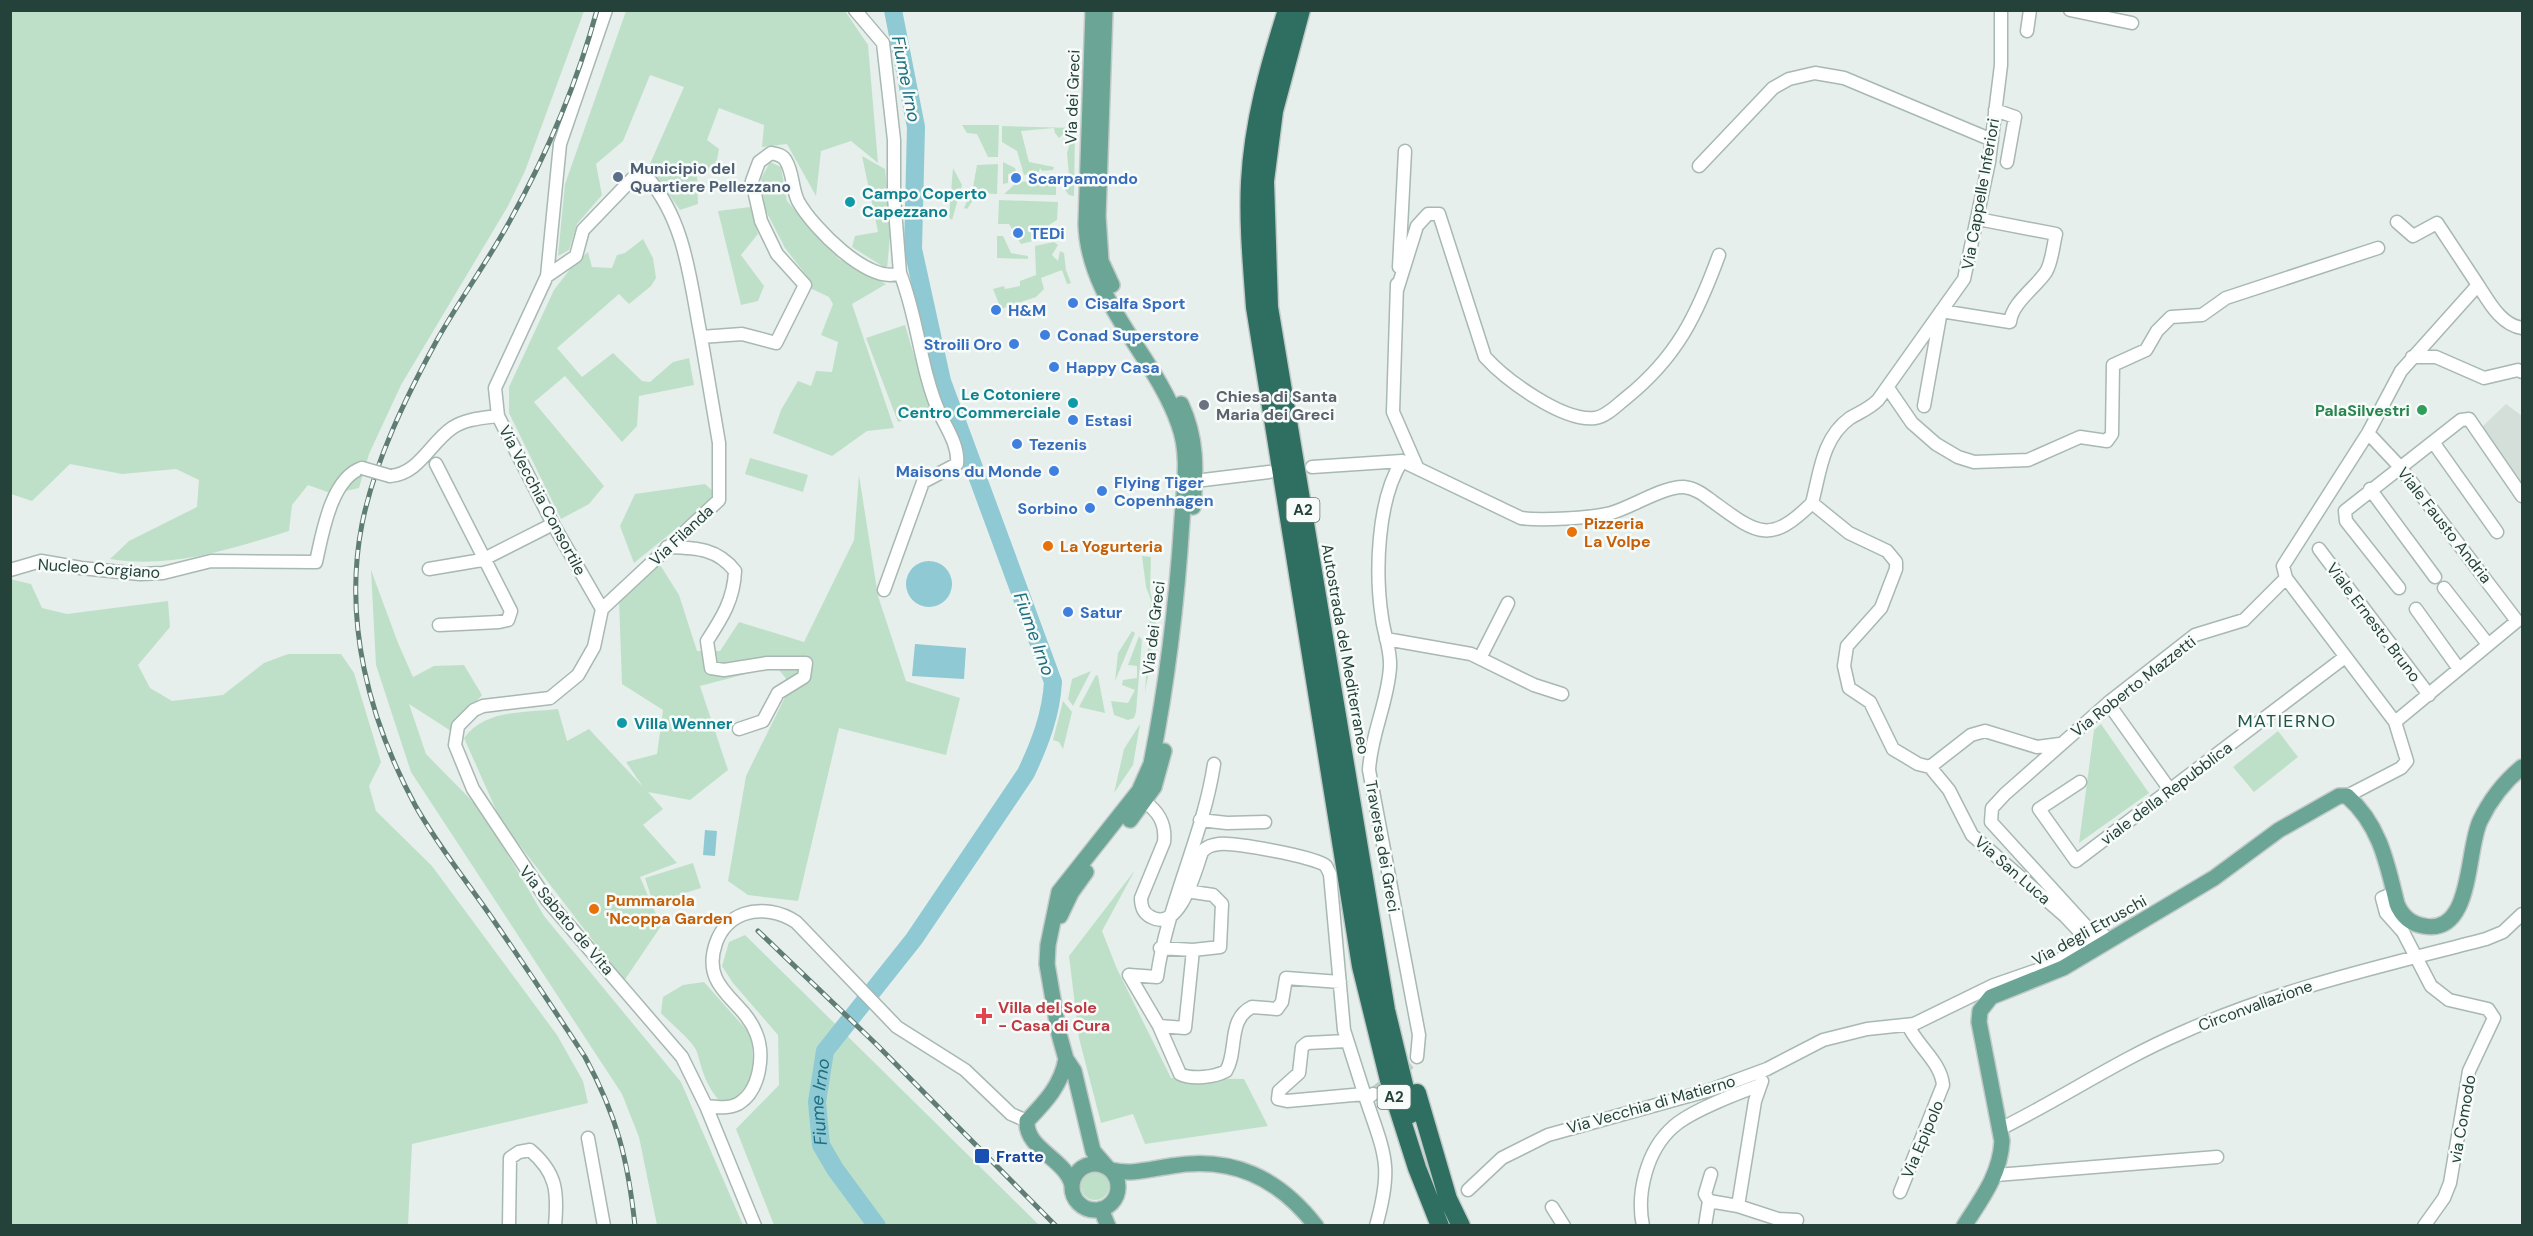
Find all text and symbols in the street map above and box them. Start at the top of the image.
water label: Fiume Irno [886,34,926,124]
street label: Via dei Greci [1060,49,1085,145]
street label: Via Cappelle Inferiori [1957,117,2004,271]
place label: Municipio del Quartiere Pellezzano [630,158,791,197]
place label: Scarpamondo [1028,168,1138,189]
marker: Municipio del Quartiere Pellezzano [611,170,625,184]
marker: Scarpamondo [1009,171,1023,185]
place label: Campo Coperto Capezzano [862,183,987,222]
marker: Campo Coperto Capezzano [843,195,857,209]
place label: TEDi [1030,223,1065,244]
marker: TEDi [1011,226,1025,240]
place label: Cisalfa Sport [1085,293,1186,314]
marker: Cisalfa Sport [1066,296,1080,310]
place label: H&M [1008,300,1046,321]
marker: H&M [989,303,1003,317]
place label: Conad Superstore [1057,325,1199,346]
marker: Conad Superstore [1038,328,1052,342]
place label: Stroili Oro [924,334,1002,355]
marker: Stroili Oro [1007,337,1021,351]
place label: Happy Casa [1066,357,1160,378]
marker: Happy Casa [1047,360,1061,374]
place label: Le Cotoniere Centro Commerciale [898,384,1061,423]
place label: Chiesa di Santa Maria dei Greci [1216,386,1337,425]
marker: Le Cotoniere Centro Commerciale [1066,396,1080,410]
marker: Chiesa di Santa Maria dei Greci [1197,398,1211,412]
place label: PalaSilvestri [2315,400,2410,421]
marker: PalaSilvestri [2415,403,2429,417]
place label: Estasi [1085,410,1132,431]
marker: Estasi [1066,413,1080,427]
street label: Via Vecchia Consortile [494,422,591,579]
place label: Tezenis [1029,434,1087,455]
marker: Tezenis [1010,437,1024,451]
place label: Maisons du Monde [896,461,1042,482]
street label: Viale Fausto Andria [2393,463,2497,588]
marker: Maisons du Monde [1047,464,1061,478]
place label: Flying Tiger Copenhagen [1114,472,1214,511]
marker: Flying Tiger Copenhagen [1095,484,1109,498]
place label: Sorbino [1018,498,1078,519]
road number: A2 [1286,498,1320,522]
street label: Via Filanda [645,500,718,570]
marker: Sorbino [1083,501,1097,515]
place label: Pizzeria La Volpe [1584,513,1651,552]
marker: Pizzeria La Volpe [1565,525,1579,539]
place label: La Yogurteria [1060,536,1163,557]
marker: La Yogurteria [1041,539,1055,553]
street label: Autostrada del Mediterraneo [1317,542,1374,756]
street label: Nucleo Corgiano [37,554,161,583]
street label: Viale Ernesto Bruno [2322,558,2425,686]
street label: Via dei Greci [1137,580,1170,676]
water label: Fiume Irno [1008,589,1060,679]
place label: Satur [1080,602,1123,623]
marker: Satur [1061,605,1075,619]
street label: Via Roberto Mazzetti [2067,631,2200,742]
district label: MATIERNO [2237,709,2337,733]
place label: Villa Wenner [634,713,733,734]
marker: Villa Wenner [615,716,629,730]
street label: viale della Repubblica [2096,737,2236,850]
street label: Traversa dei Greci [1361,779,1404,914]
street label: Via San Luca [1970,831,2055,909]
street label: Via Sabato de Vita [515,861,619,979]
place label: Pummarola 'Ncoppa Garden [606,890,733,929]
street label: Via degli Etruschi [2028,890,2150,971]
marker: Pummarola 'Ncoppa Garden [587,902,601,916]
street label: Circonvallazione [2195,975,2315,1036]
place label: Villa del Sole - Casa di Cura [998,997,1110,1036]
marker: Villa del Sole - Casa di Cura [975,1007,993,1025]
water label: Fiume Irno [805,1057,836,1146]
street label: Via Vecchia di Matierno [1564,1070,1738,1139]
street label: via Comodo [2444,1073,2481,1165]
road number: A2 [1378,1085,1410,1109]
street label: Via Epipolo [1897,1097,1948,1181]
place label: Fratte [996,1146,1044,1167]
marker: Fratte [973,1147,991,1165]

